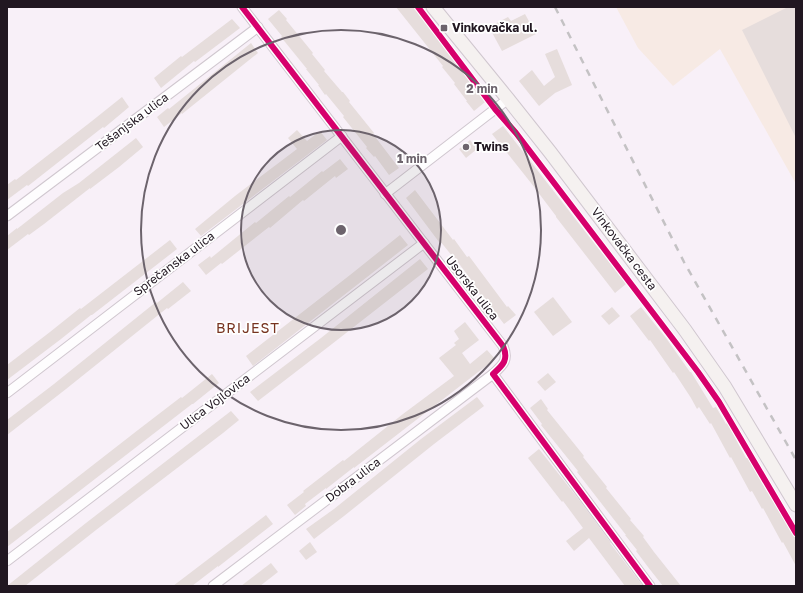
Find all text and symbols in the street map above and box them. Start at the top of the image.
place label: Vinkovačka ul. [452,20,538,35]
marker: Vinkovačka ul. [439,23,449,33]
text: 2 min [466,81,498,96]
street label: Tešanjska ulica [92,89,171,154]
place label: Twins [474,139,509,154]
marker: Twins [461,142,471,152]
text: 1 min [397,151,427,166]
street label: Vinkovačka cesta [588,204,660,293]
centre of rings [334,223,348,237]
street label: Sprečanska ulica [130,228,217,299]
street label: Usorska ulica [443,253,502,323]
district label: BRIJEST [216,319,280,336]
street label: Ulica Vojlovica [177,370,253,433]
street label: Dobra ulica [322,454,383,505]

